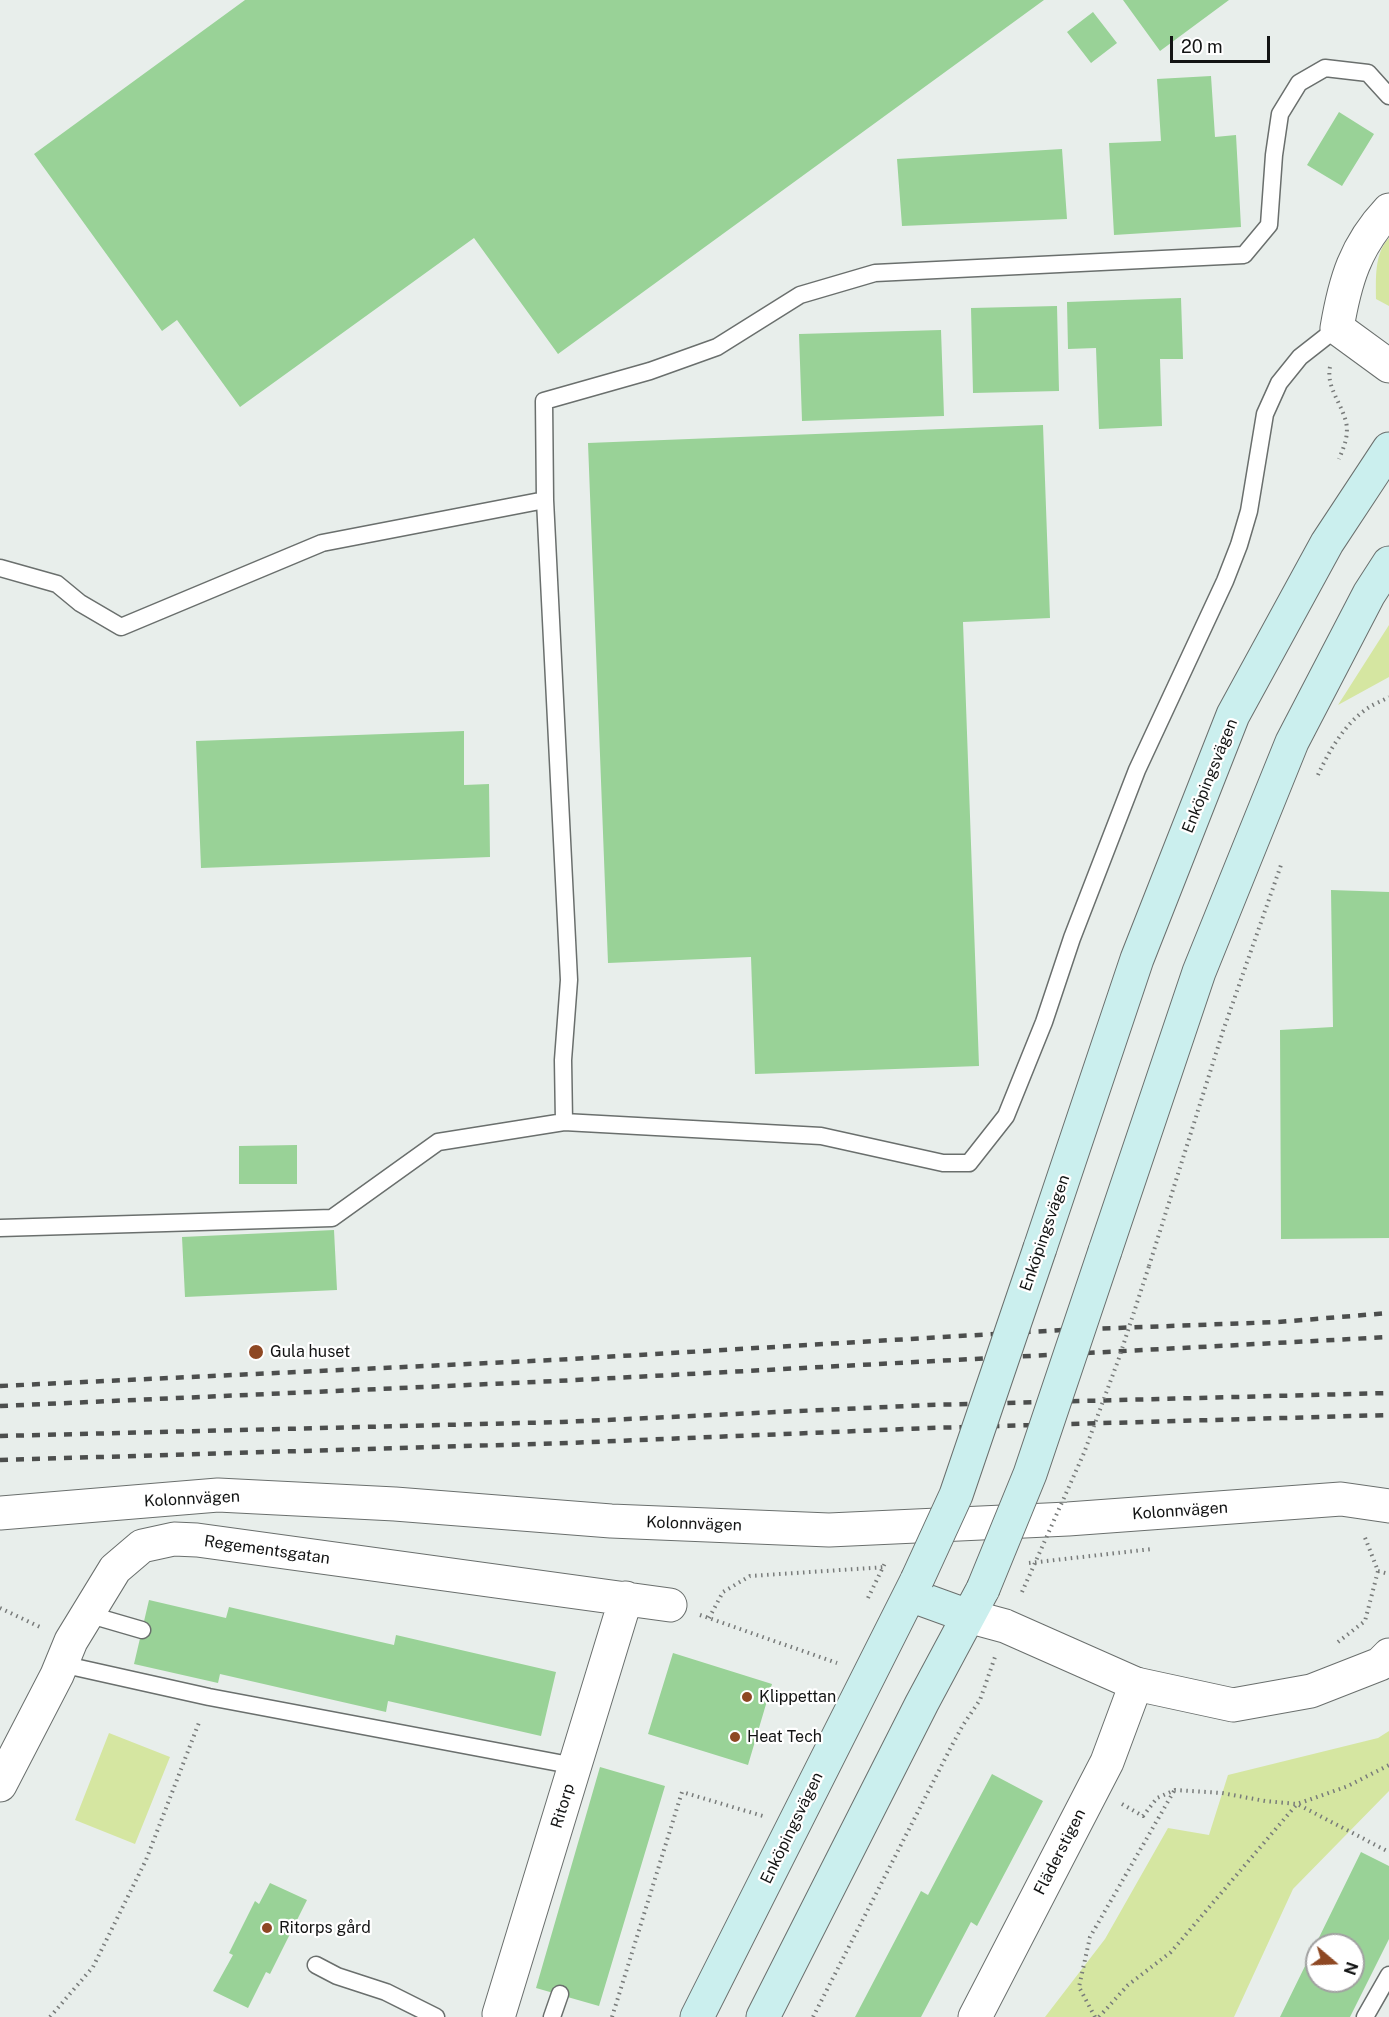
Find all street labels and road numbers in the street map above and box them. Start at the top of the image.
street label: Enköpingsvägen [1178,716,1242,836]
street label: Enköpingsvägen [1016,1172,1074,1294]
street label: Kolonnvägen [144,1487,240,1511]
street label: Kolonnvägen [1131,1498,1229,1524]
street label: Kolonnvägen [646,1513,742,1535]
street label: Regementsgatan [203,1532,331,1568]
street label: Enköpingsvägen [757,1769,827,1887]
street label: Ritorp [547,1781,579,1831]
street label: Fläderstigen [1030,1806,1090,1898]

